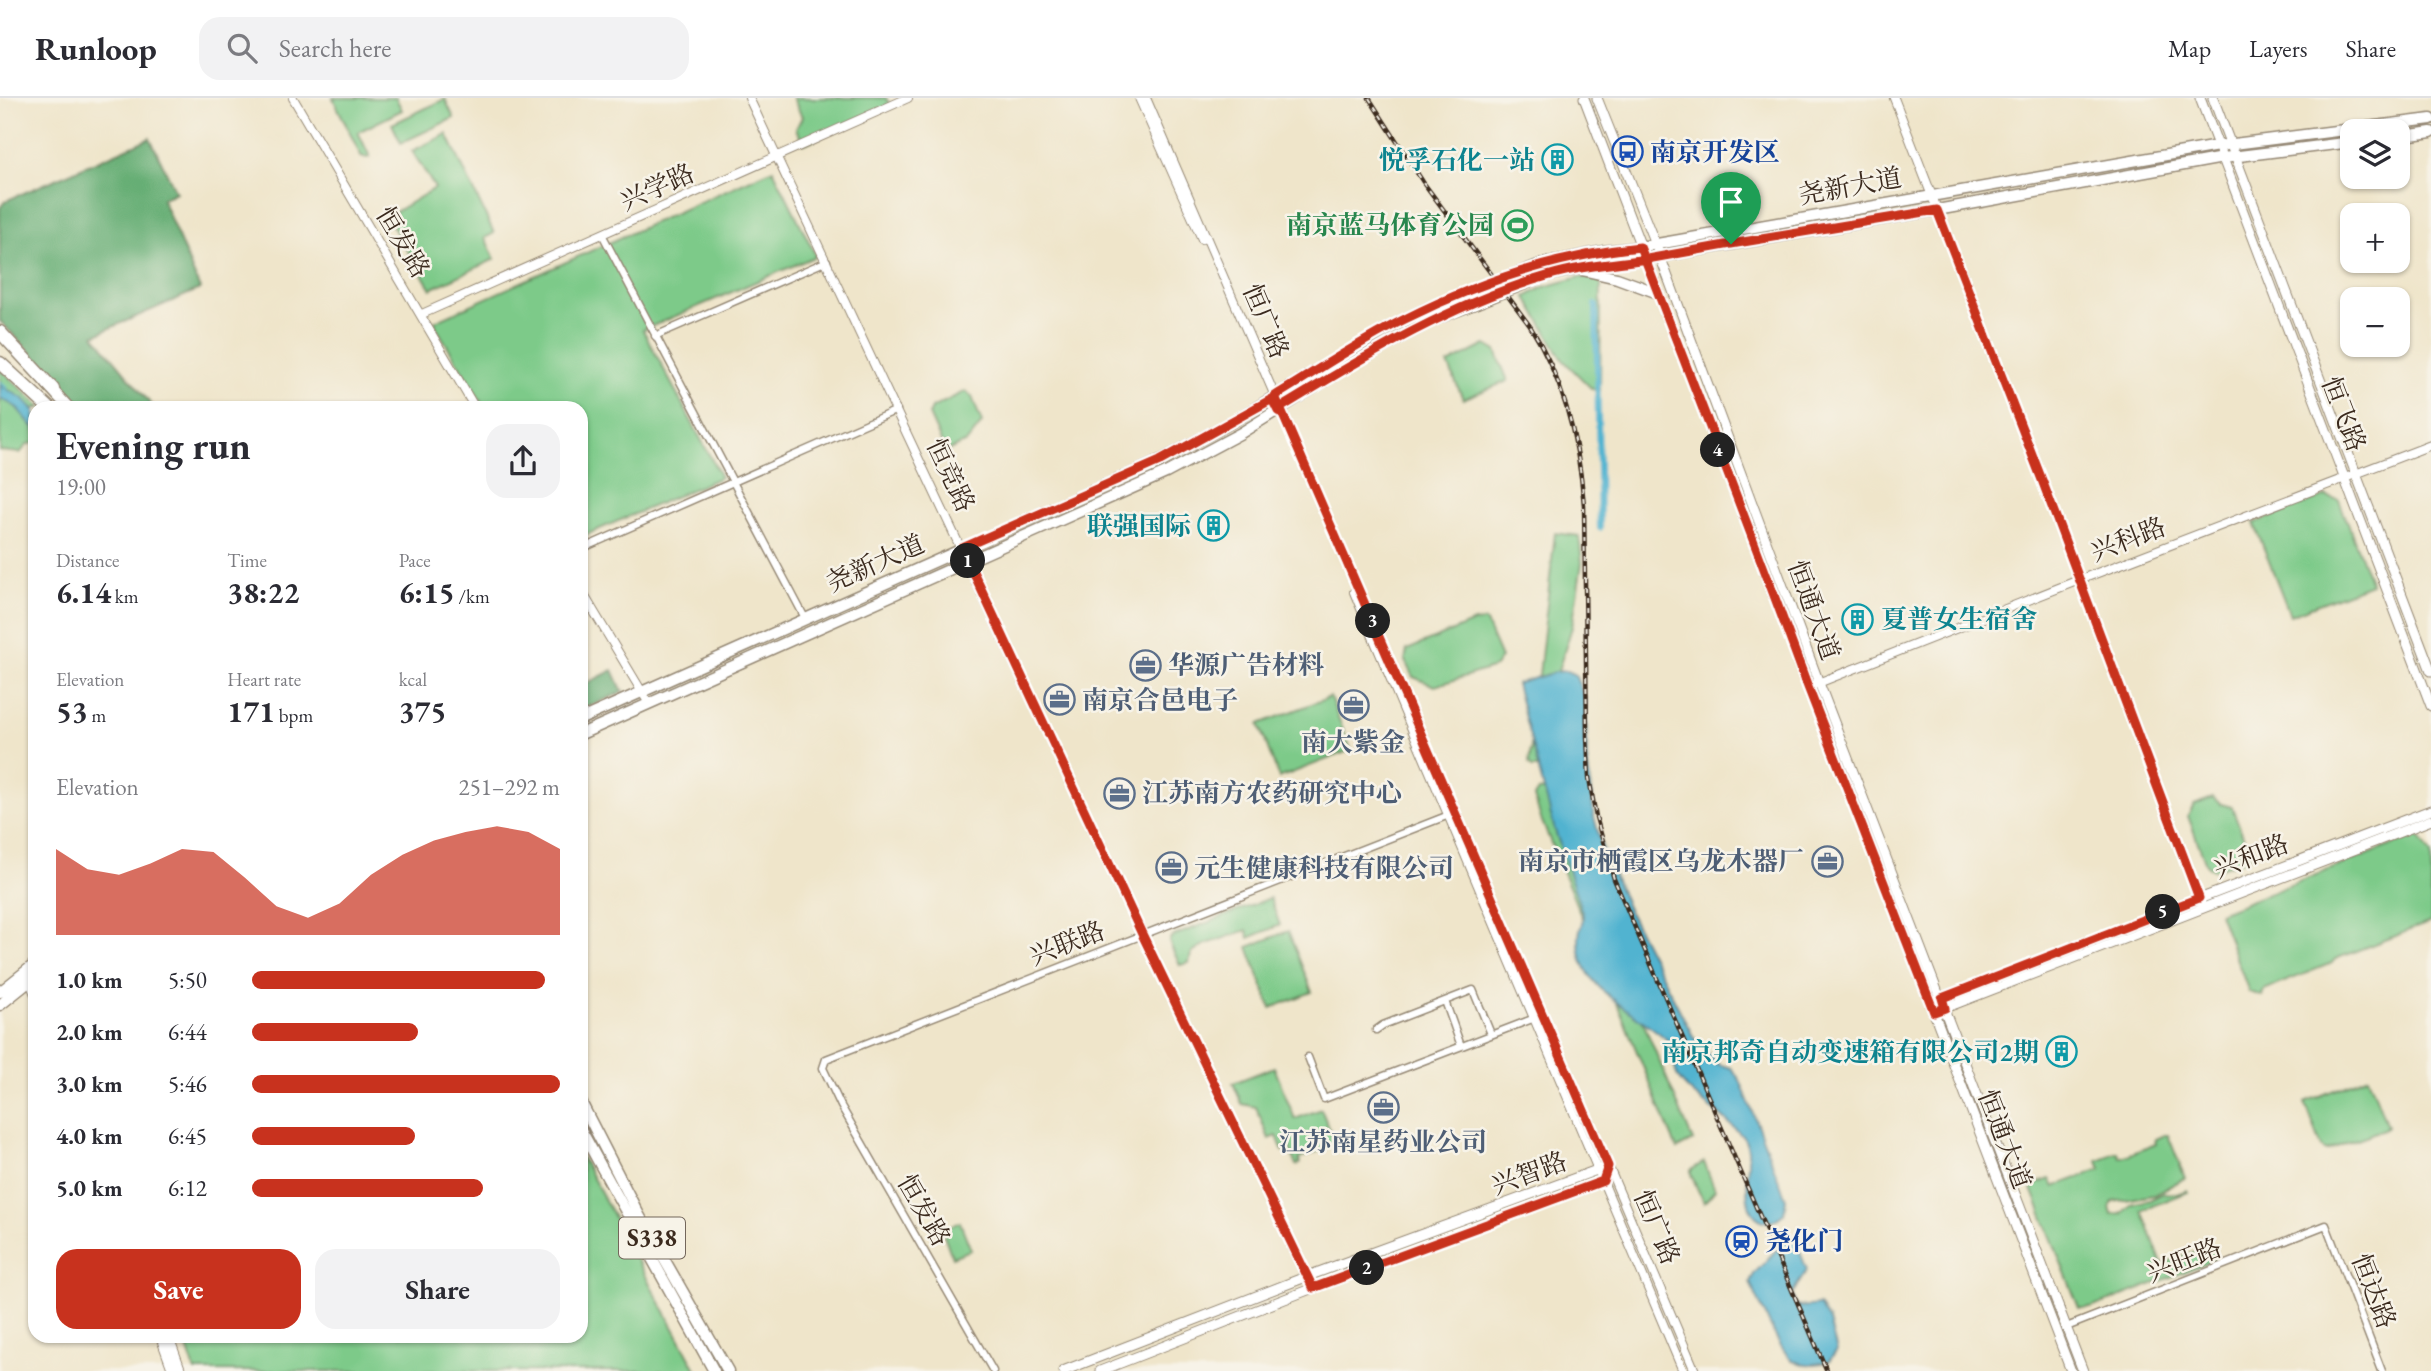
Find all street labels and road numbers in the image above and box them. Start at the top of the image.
street label: 兴学路 [614,156,700,218]
street label: 尧新大道 [1796,160,1904,212]
street label: 恒发路 [368,200,438,284]
street label: 恒广路 [1235,278,1297,364]
street label: 恒飞路 [2314,371,2374,457]
street label: 恒竞路 [919,432,983,518]
street label: 兴科路 [2085,509,2171,569]
street label: 尧新大道 [821,526,929,600]
street label: 恒通大道 [1780,555,1848,665]
street label: 兴和路 [2208,826,2294,886]
street label: 兴联路 [1024,913,1110,973]
street label: 恒通大道 [1970,1084,2040,1194]
street label: 兴智路 [1487,1144,1571,1202]
street label: 恒发路 [890,1168,958,1252]
street label: 恒广路 [1626,1184,1688,1270]
road number: S338 [619,1218,685,1258]
street label: 兴旺路 [2141,1230,2227,1290]
street label: 恒达路 [2344,1248,2404,1334]

